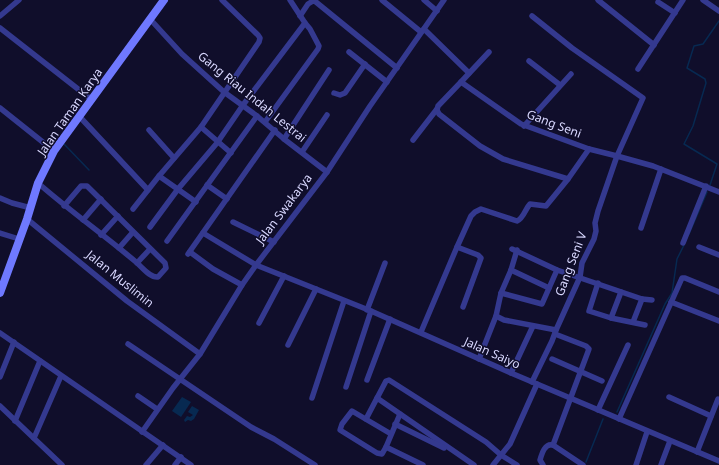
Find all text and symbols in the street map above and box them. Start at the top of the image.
street label: Gang Riau Indah Lestrai [194,48,310,146]
street label: Jalan Taman Karya [32,65,106,160]
street label: Gang Seni [524,105,584,142]
street label: Jalan Swakarya [251,170,316,248]
street label: Gang Seni V [550,228,591,298]
street label: Jalan Muslimin [82,245,158,311]
street label: Jalan Saiyo [460,332,523,373]

